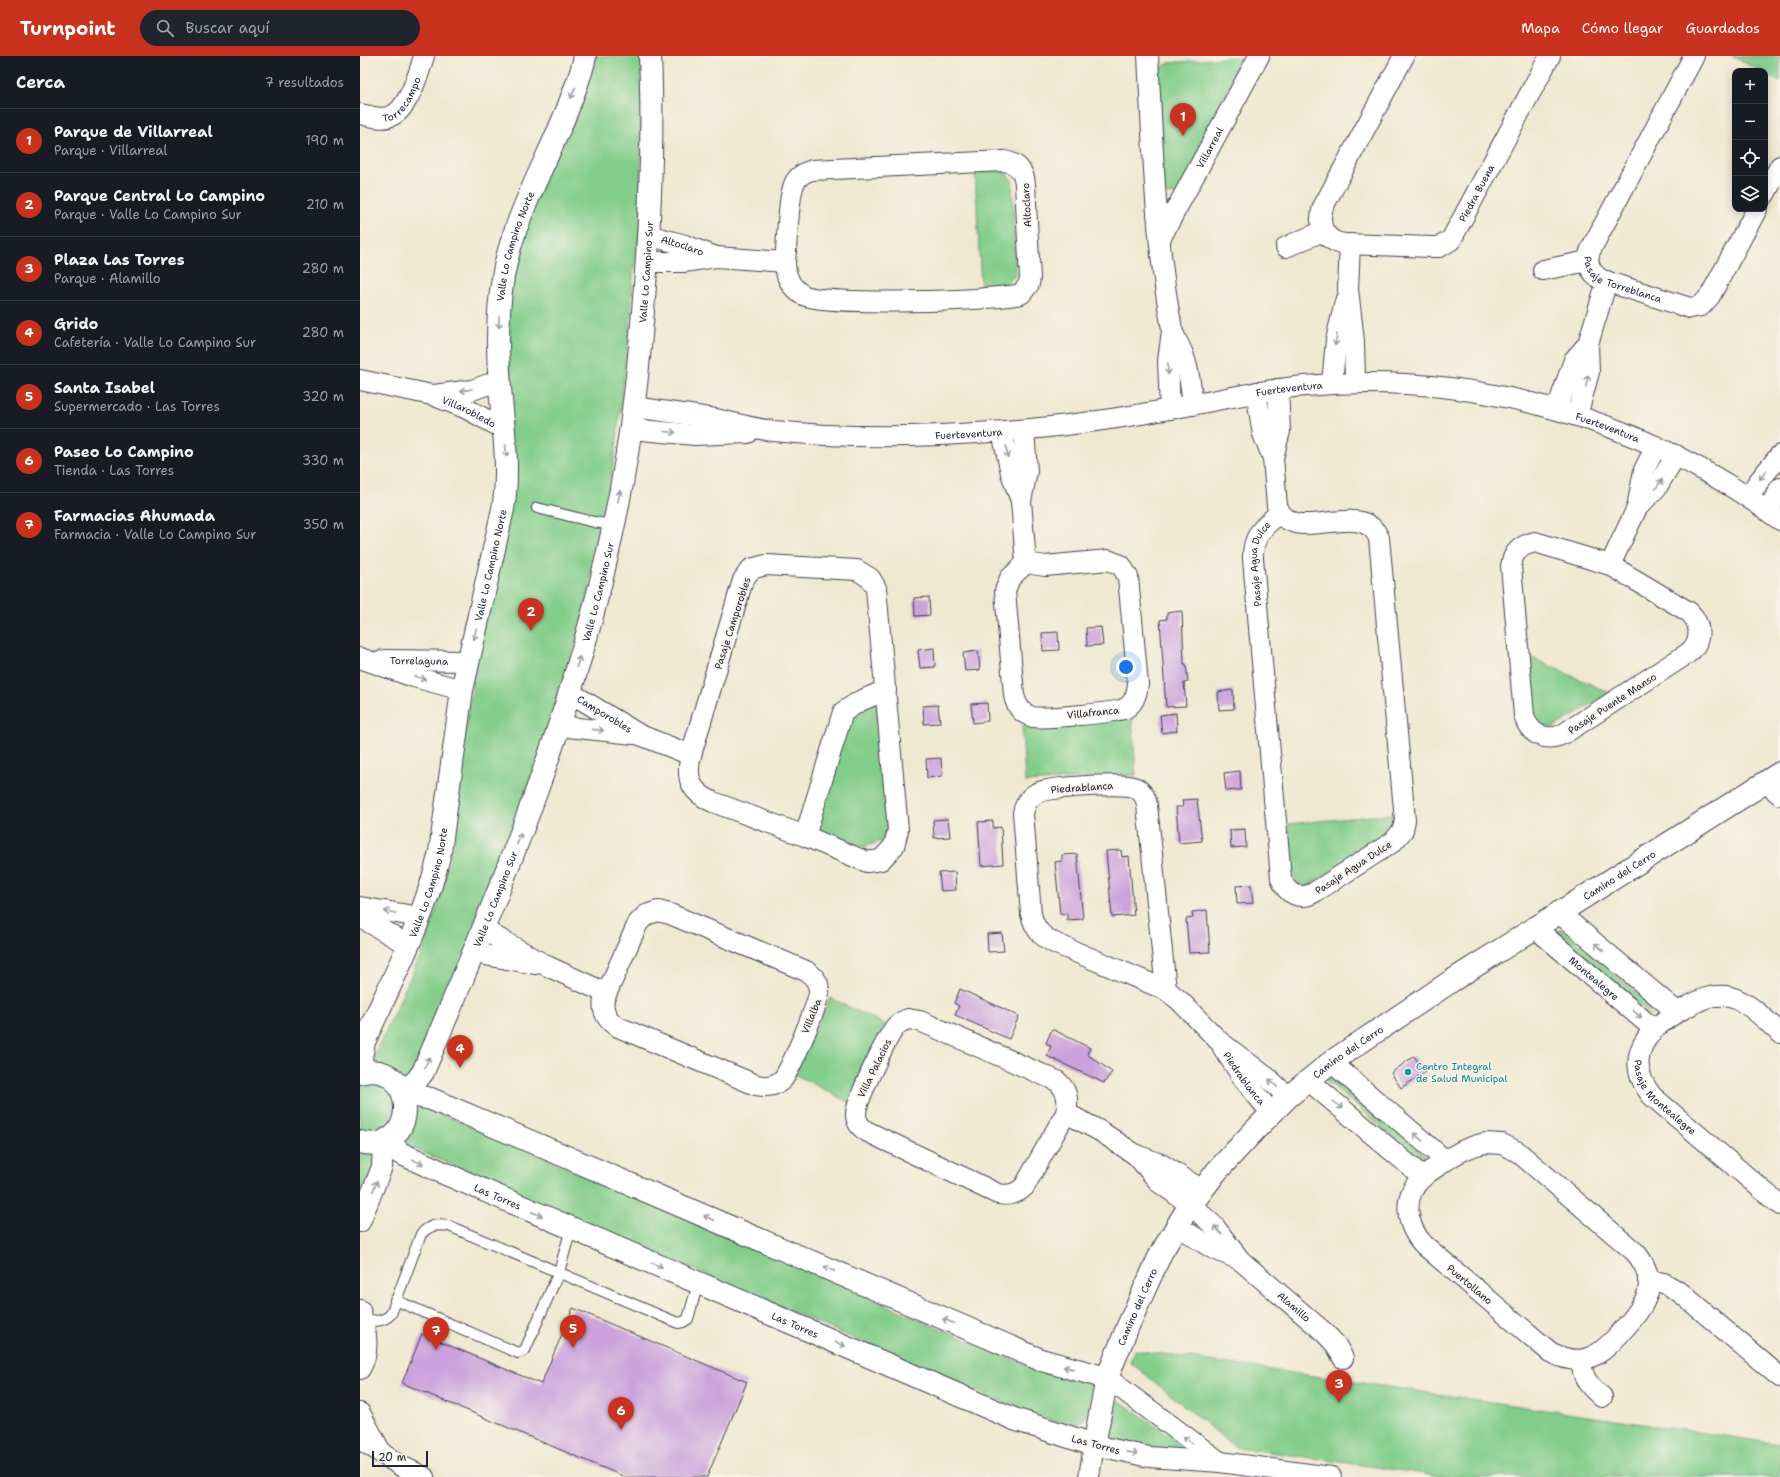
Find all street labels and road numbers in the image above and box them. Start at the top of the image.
street label: Torrecampo [382,75,424,125]
street label: Villarreal [1193,125,1226,171]
street label: Piedra Buena [1456,162,1498,224]
street label: Altoclaro [1019,182,1034,227]
street label: Valle Lo Campino Norte [494,189,537,302]
street label: Valle Lo Campino Sur [636,220,656,324]
street label: Altoclaro [659,233,706,259]
street label: Pasaje Torreblanca [1581,256,1664,306]
street label: Fuerteventura [1255,379,1324,400]
street label: Villarobledo [440,394,498,430]
street label: Fuerteventura [1574,410,1642,446]
street label: Fuerteventura [935,425,1004,442]
street label: Valle Lo Campino Norte [472,508,510,622]
street label: Pasaje Agua Dulce [1247,518,1274,607]
street label: Valle Lo Campino Sur [579,541,617,643]
street label: Pasaje Camporobles [711,575,754,671]
street label: Torrelaguna [390,654,449,668]
street label: Pasaje Puente Manso [1566,670,1659,737]
street label: Camporobles [575,693,635,736]
street label: Villafranca [1066,703,1121,722]
street label: Piedrablanca [1050,779,1115,796]
street label: Valle Lo Campino Norte [406,826,450,940]
street label: Pasaje Agua Dulce [1313,838,1394,897]
street label: Camino del Cerro [1581,847,1658,903]
street label: Valle Lo Campino Sur [471,849,521,949]
street label: Montealegre [1566,954,1622,1004]
street label: Villalba [799,996,825,1036]
street label: Camino del Cerro [1310,1023,1386,1081]
street label: Villa Palacios [855,1037,894,1100]
street label: Piedrablanca [1220,1049,1268,1108]
street label: Pasaje Montealegre [1631,1059,1699,1138]
street label: Las Torres [472,1181,523,1213]
street label: Puertollano [1444,1262,1495,1307]
street label: Camino del Cerro [1115,1266,1160,1348]
street label: Alamillo [1275,1289,1313,1325]
street label: Las Torres [769,1309,821,1341]
street label: Las Torres [1070,1432,1122,1457]

